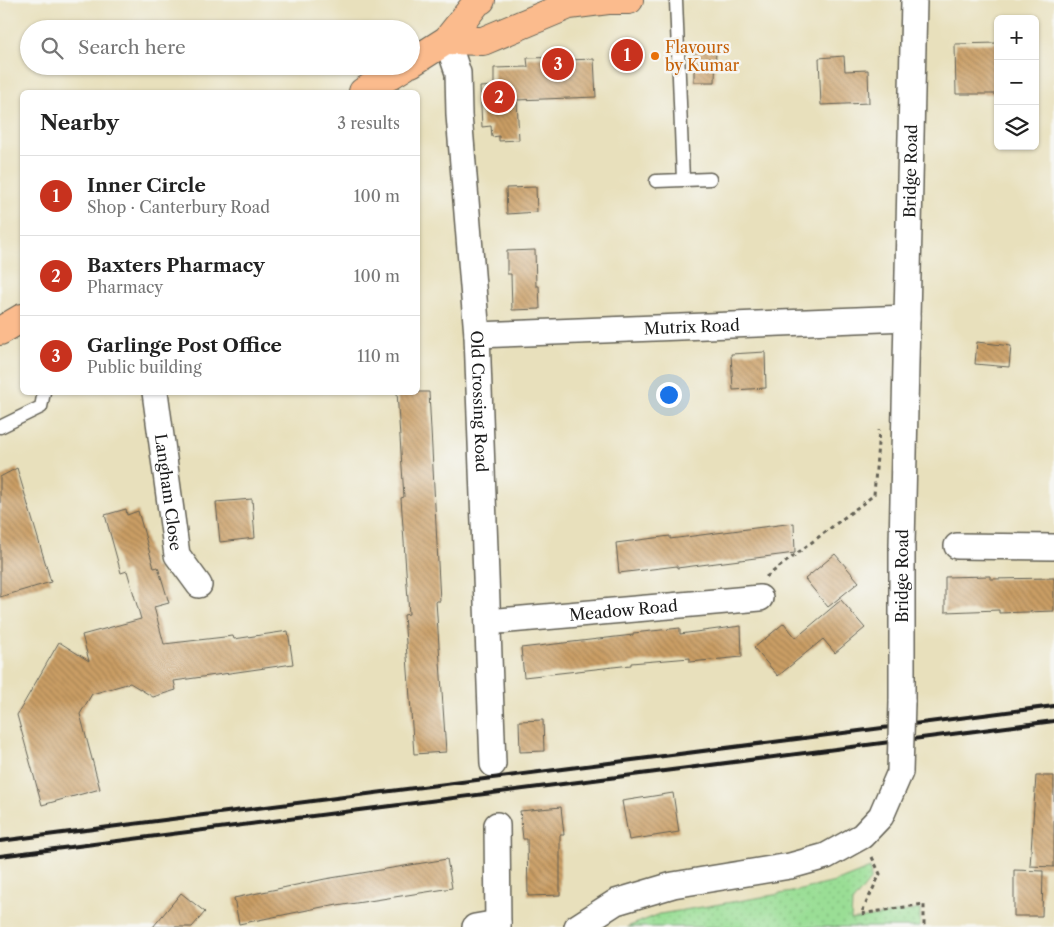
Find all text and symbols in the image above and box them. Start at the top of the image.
map controls [994,15,1039,150]
button: + [994,15,1039,60]
search box [20,20,420,75]
icon: search [38,34,66,62]
text: Search here [78,36,186,59]
pin: 1 [611,36,643,74]
place label: Flavours by Kumar [665,37,740,75]
pin: 3 [542,45,574,83]
marker: Flavours by Kumar [649,50,661,62]
button: − [994,60,1039,105]
pin: 2 [483,78,515,116]
button: layers [994,105,1039,150]
text: Nearby [40,110,119,135]
text: 3 results [337,113,400,133]
street label: Bridge Road [899,124,921,218]
text: Inner Circle [87,174,206,197]
text: 1 [52,186,60,206]
text: 100 m [354,186,400,206]
text: Shop · Canterbury Road [87,197,270,217]
text: Baxters Pharmacy [87,254,265,277]
text: 2 [51,266,61,286]
text: 100 m [354,266,400,286]
text: Pharmacy [87,277,163,297]
street label: Mutrix Road [643,315,740,338]
street label: Old Crossing Road [467,330,492,473]
text: Garlinge Post Office [87,334,282,357]
text: 3 [51,346,61,366]
text: 110 m [357,346,400,366]
text: Public building [87,357,202,377]
your location [656,382,682,408]
street label: Langham Close [151,432,186,552]
street label: Bridge Road [892,529,912,623]
street label: Meadow Road [568,595,679,625]

